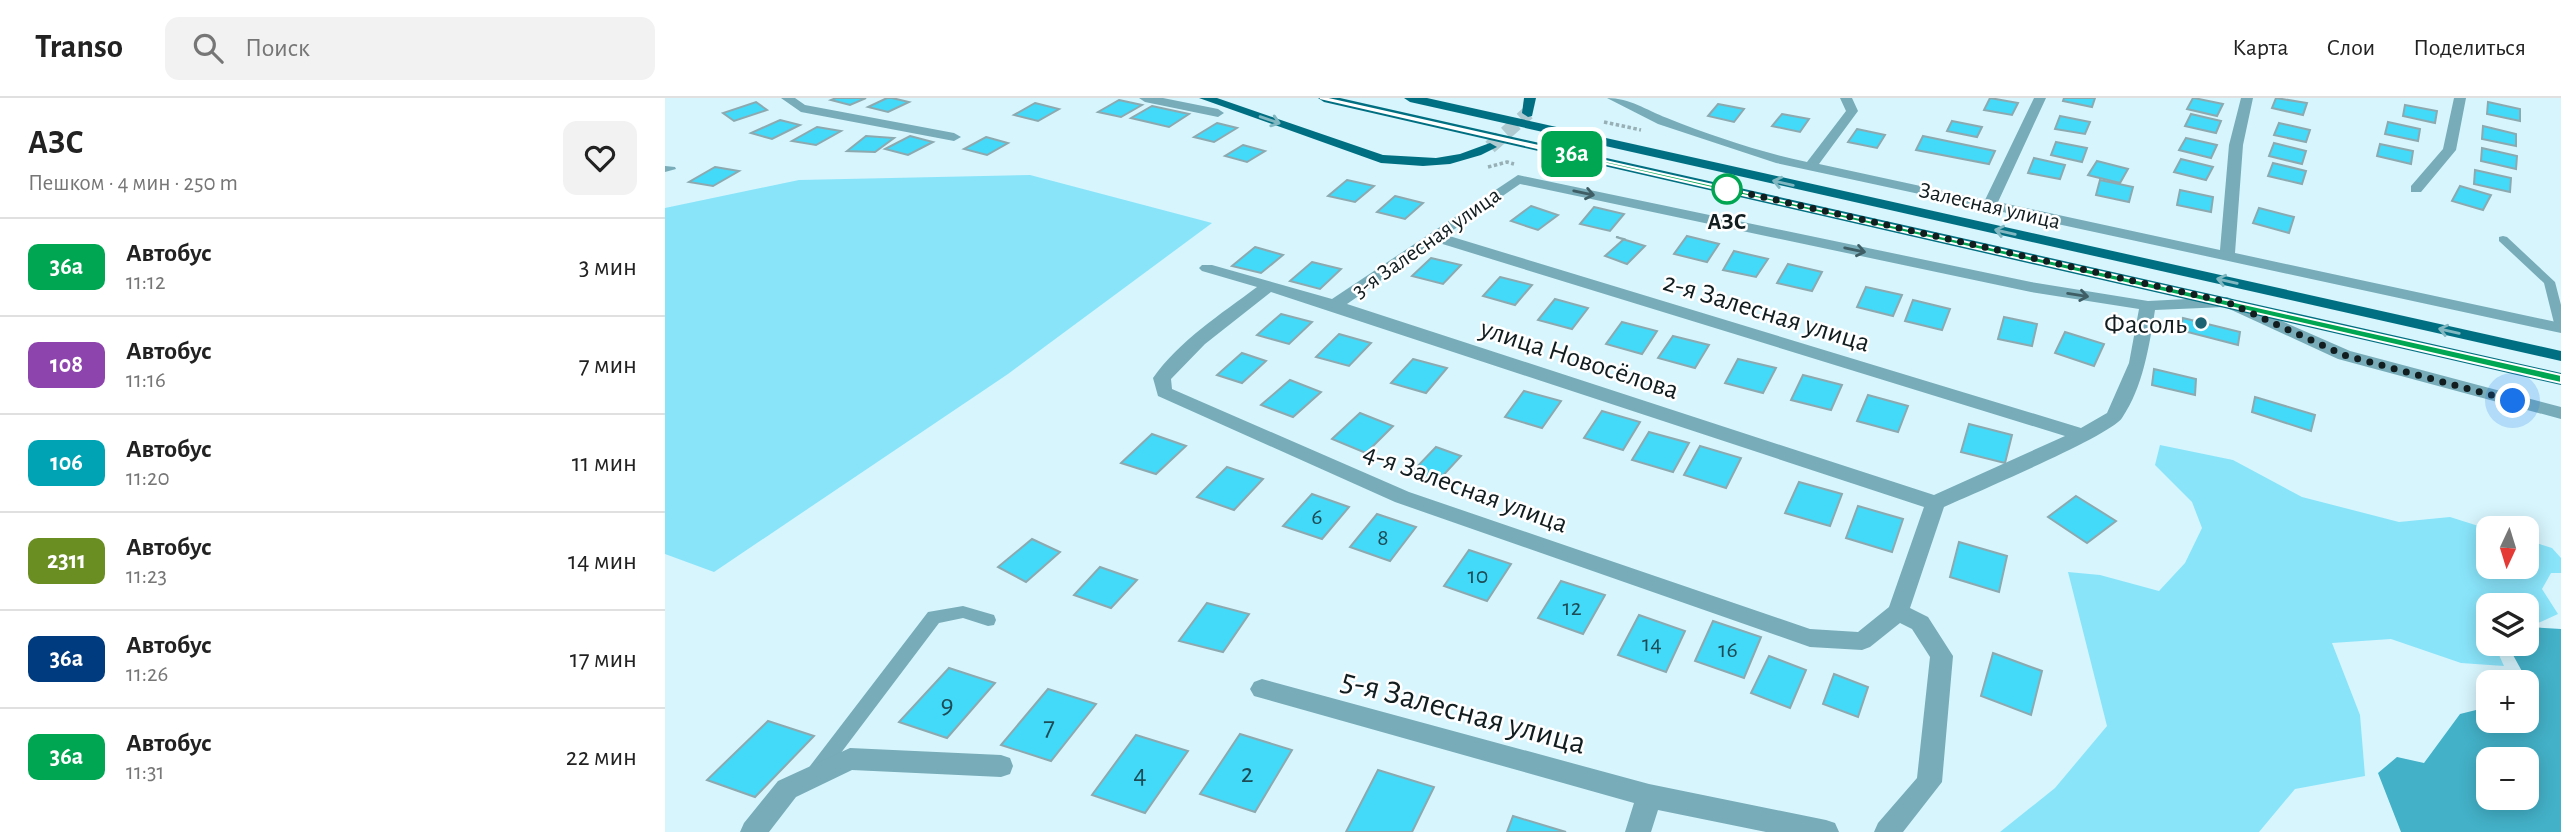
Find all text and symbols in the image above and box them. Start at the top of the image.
search box [165,17,655,80]
icon: search [189,29,227,67]
text: Transo [35,31,123,64]
text: Поиск [245,35,310,61]
text: Карта [2232,36,2288,60]
text: Слои [2326,36,2375,60]
text: Поделиться [2413,36,2526,60]
one-way arrow [1258,115,1280,128]
button: heart [563,121,637,195]
text: АЗС [28,127,84,160]
line badge: 36а [1532,131,1612,177]
text: 36а [1555,142,1589,166]
text: Пешком · 4 мин · 250 m [28,172,238,195]
marker: АЗС [1712,174,1742,204]
one-way arrow [1772,175,1795,189]
street label: Залесная улица [1917,179,2063,234]
street label: 3-я Залесная улица [1348,184,1505,303]
one-way arrow [1572,187,1595,201]
place label: АЗС [1708,211,1746,234]
one-way arrow [1994,225,2017,238]
text: Автобус [126,240,212,266]
one-way arrow [1843,244,1866,258]
text: 3 мин [579,254,637,280]
text: 36а [50,255,83,279]
street label: 2-я Залесная улица [1660,268,1873,358]
text: 11:12 [126,271,165,294]
one-way arrow [2216,274,2239,288]
one-way arrow [2066,288,2089,301]
place label: Фасоль [2104,311,2187,339]
street label: улица Новосёлова [1476,314,1682,405]
marker: Фасоль [2193,315,2209,331]
one-way arrow [2438,323,2461,337]
text: Автобус [126,338,212,364]
text: 7 мин [579,352,637,378]
text: 108 [50,353,83,377]
text: 11:16 [126,369,166,392]
your location [2495,383,2530,418]
text: Автобус [126,436,212,462]
street label: 4-я Залесная улица [1359,439,1572,539]
text: 11 мин [572,450,637,476]
text: 106 [50,451,83,475]
text: 11:20 [126,467,170,490]
house number: 6 [1311,505,1323,529]
north arrow [2476,516,2539,579]
map controls [2476,516,2539,810]
house number: 8 [1377,526,1389,550]
text: Автобус [126,534,212,560]
text: 14 мин [568,548,637,574]
text: 2311 [47,549,86,573]
house number: 10 [1468,564,1488,588]
text: 11:23 [126,565,167,588]
button: layers [2476,593,2539,656]
house number: 12 [1562,596,1582,620]
text: Автобус [126,632,212,658]
house number: 14 [1642,632,1662,656]
house number: 16 [1718,638,1738,662]
text: 17 мин [570,646,637,672]
text: 36a [50,647,83,671]
text: 11:26 [126,663,168,686]
street label: 5-я Залесная улица [1337,664,1589,761]
button: + [2476,670,2539,733]
house number: 9 [940,691,954,719]
house number: 7 [1043,713,1055,741]
text: Автобус [126,730,212,756]
text: 22 мин [566,744,637,770]
text: 36а [50,745,83,769]
button: − [2476,747,2539,810]
house number: 2 [1241,760,1253,788]
text: 11:31 [126,761,164,784]
house number: 4 [1133,761,1147,789]

